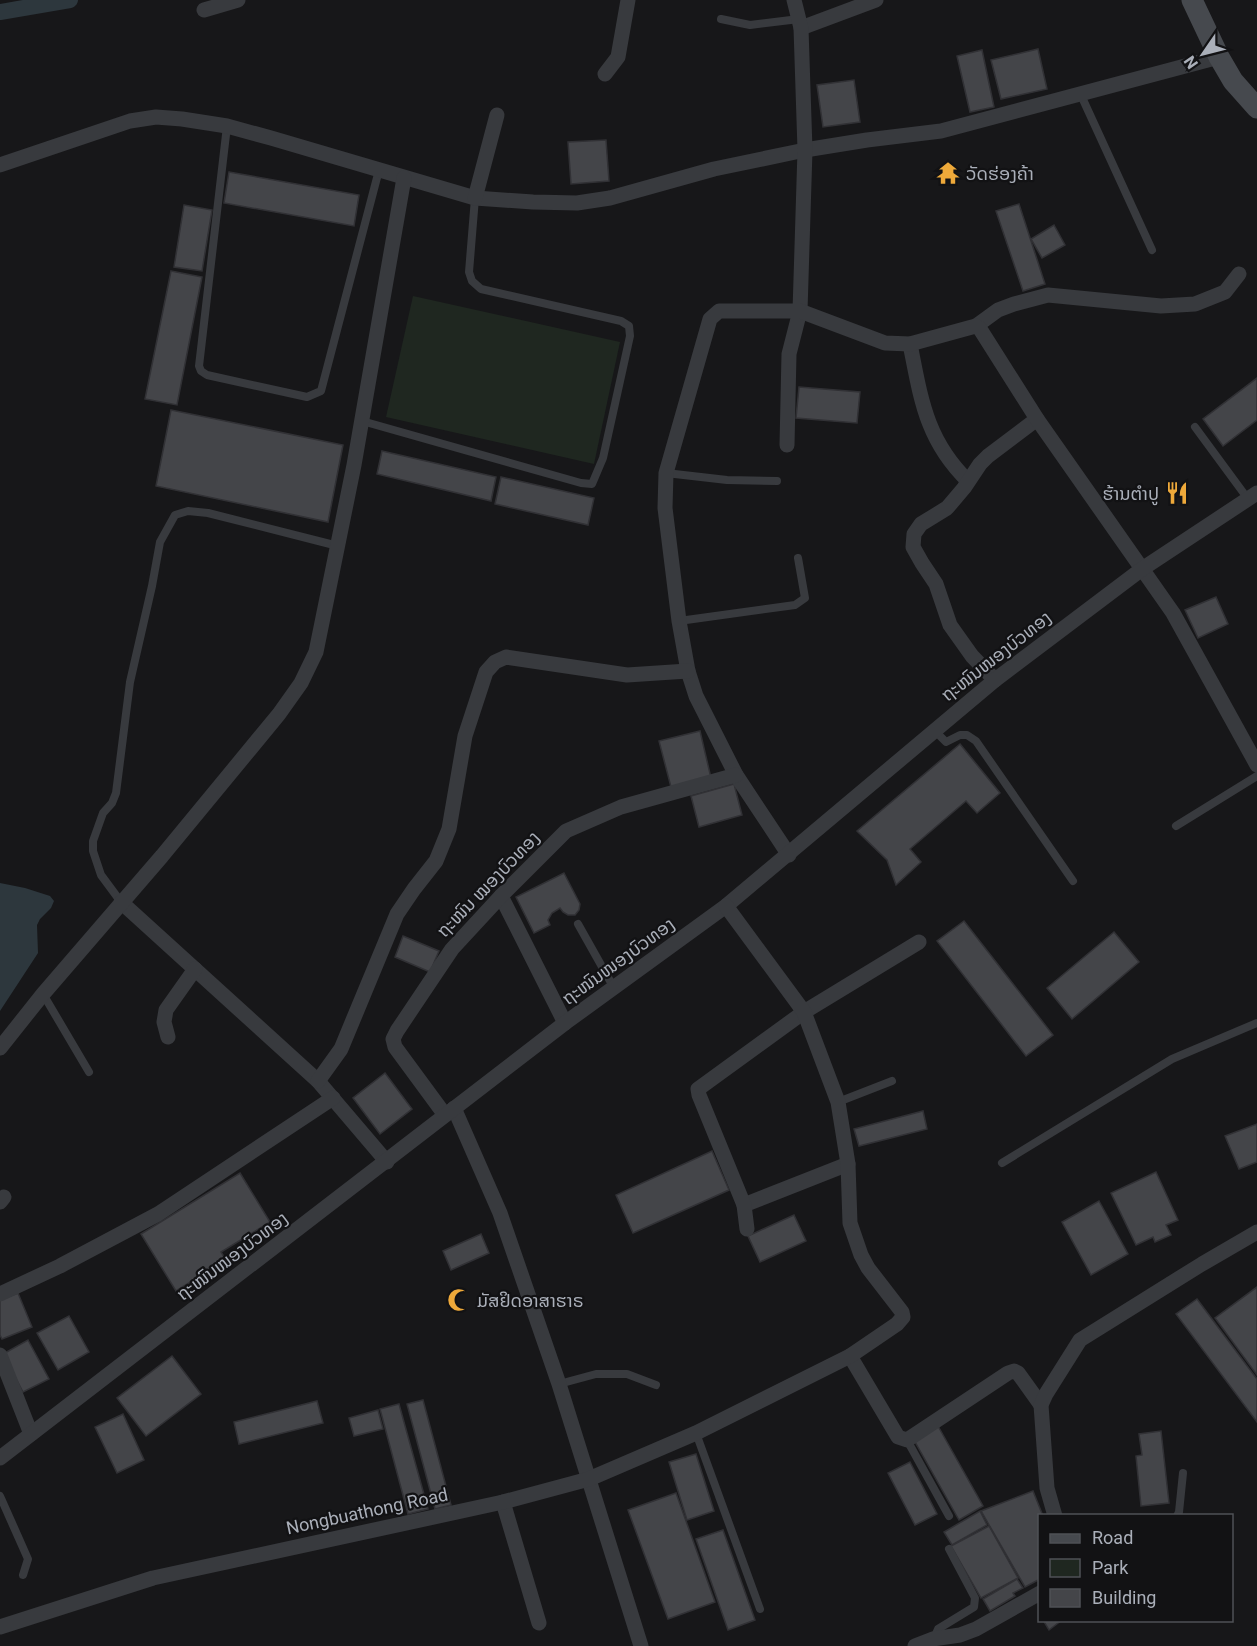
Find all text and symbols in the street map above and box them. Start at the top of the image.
north arrow [1173,24,1233,84]
text: N [1180,52,1202,72]
temple icon: ວັດຮ່ອງຄ້າ [935,160,961,186]
place label: ວັດຮ່ອງຄ້າ [966,163,1034,184]
restaurant icon: ຮ້ານຕຳປູ [1164,480,1190,506]
place label: ຮ້ານຕຳປູ [1102,483,1159,506]
street label: ຖະໜົນໜອງບົວທອງ [937,606,1055,706]
street label: ຖະໜົນ ໝອງບົວທອງ [432,827,544,941]
street label: ຖະໜົນໜອງບົວທອງ [558,913,678,1009]
street label: ຖະໜົນໜອງບົວທອງ [172,1207,292,1305]
mosque icon: ມັສຢິດອາສາຮາຣ [446,1287,472,1313]
place label: ມັສຢິດອາສາຮາຣ [477,1290,584,1311]
street label: Nongbuathong Road [284,1484,450,1538]
legend [1038,1514,1233,1622]
text: Road [1092,1527,1133,1548]
text: Park [1092,1557,1129,1578]
text: Building [1092,1587,1156,1608]

